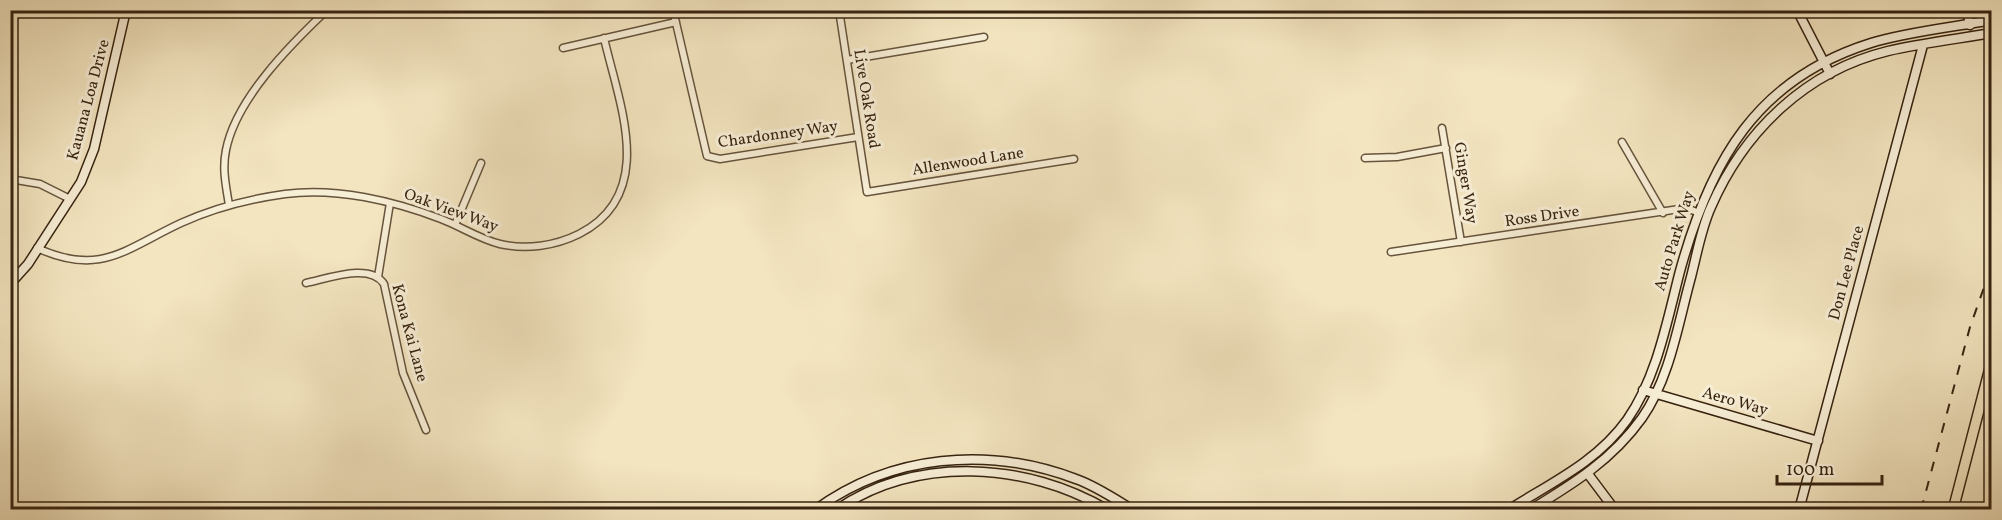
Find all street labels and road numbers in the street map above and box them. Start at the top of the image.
street label: Kauana Loa Drive [62,37,116,163]
street label: Live Oak Road [847,48,885,150]
street label: Chardonney Way [717,116,840,154]
street label: Ginger Way [1448,141,1482,226]
street label: Allenwood Lane [911,142,1025,182]
street label: Oak View Way [401,184,502,238]
street label: Auto Park Way [1649,188,1701,294]
street label: Ross Drive [1503,201,1581,233]
street label: Don Lee Place [1824,223,1870,323]
street label: Kona Kai Lane [385,282,433,384]
street label: Aero Way [1700,382,1771,422]

